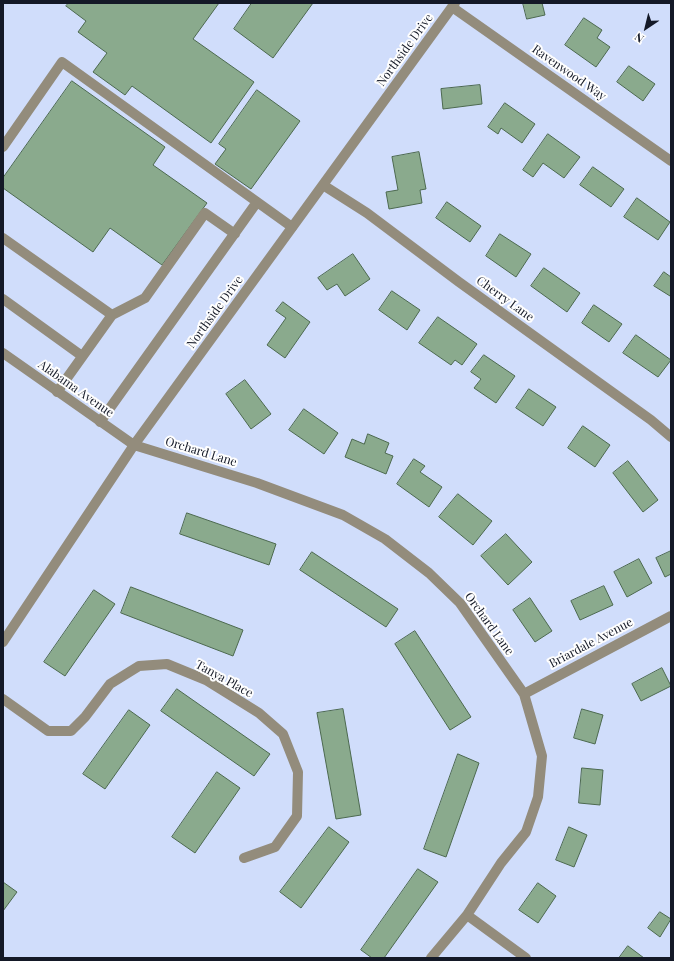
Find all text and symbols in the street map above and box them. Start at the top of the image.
north arrow [626,8,666,48]
street label: Northside Drive [374,11,436,89]
text: N [631,30,646,47]
street label: Ravenwood Way [529,42,609,104]
street label: Northside Drive [184,273,246,351]
street label: Cherry Lane [474,273,536,325]
street label: Alabama Avenue [35,358,117,420]
street label: Orchard Lane [163,434,239,470]
street label: Orchard Lane [461,590,517,658]
street label: Briardale Avenue [547,615,635,671]
street label: Tanya Place [193,657,255,701]

